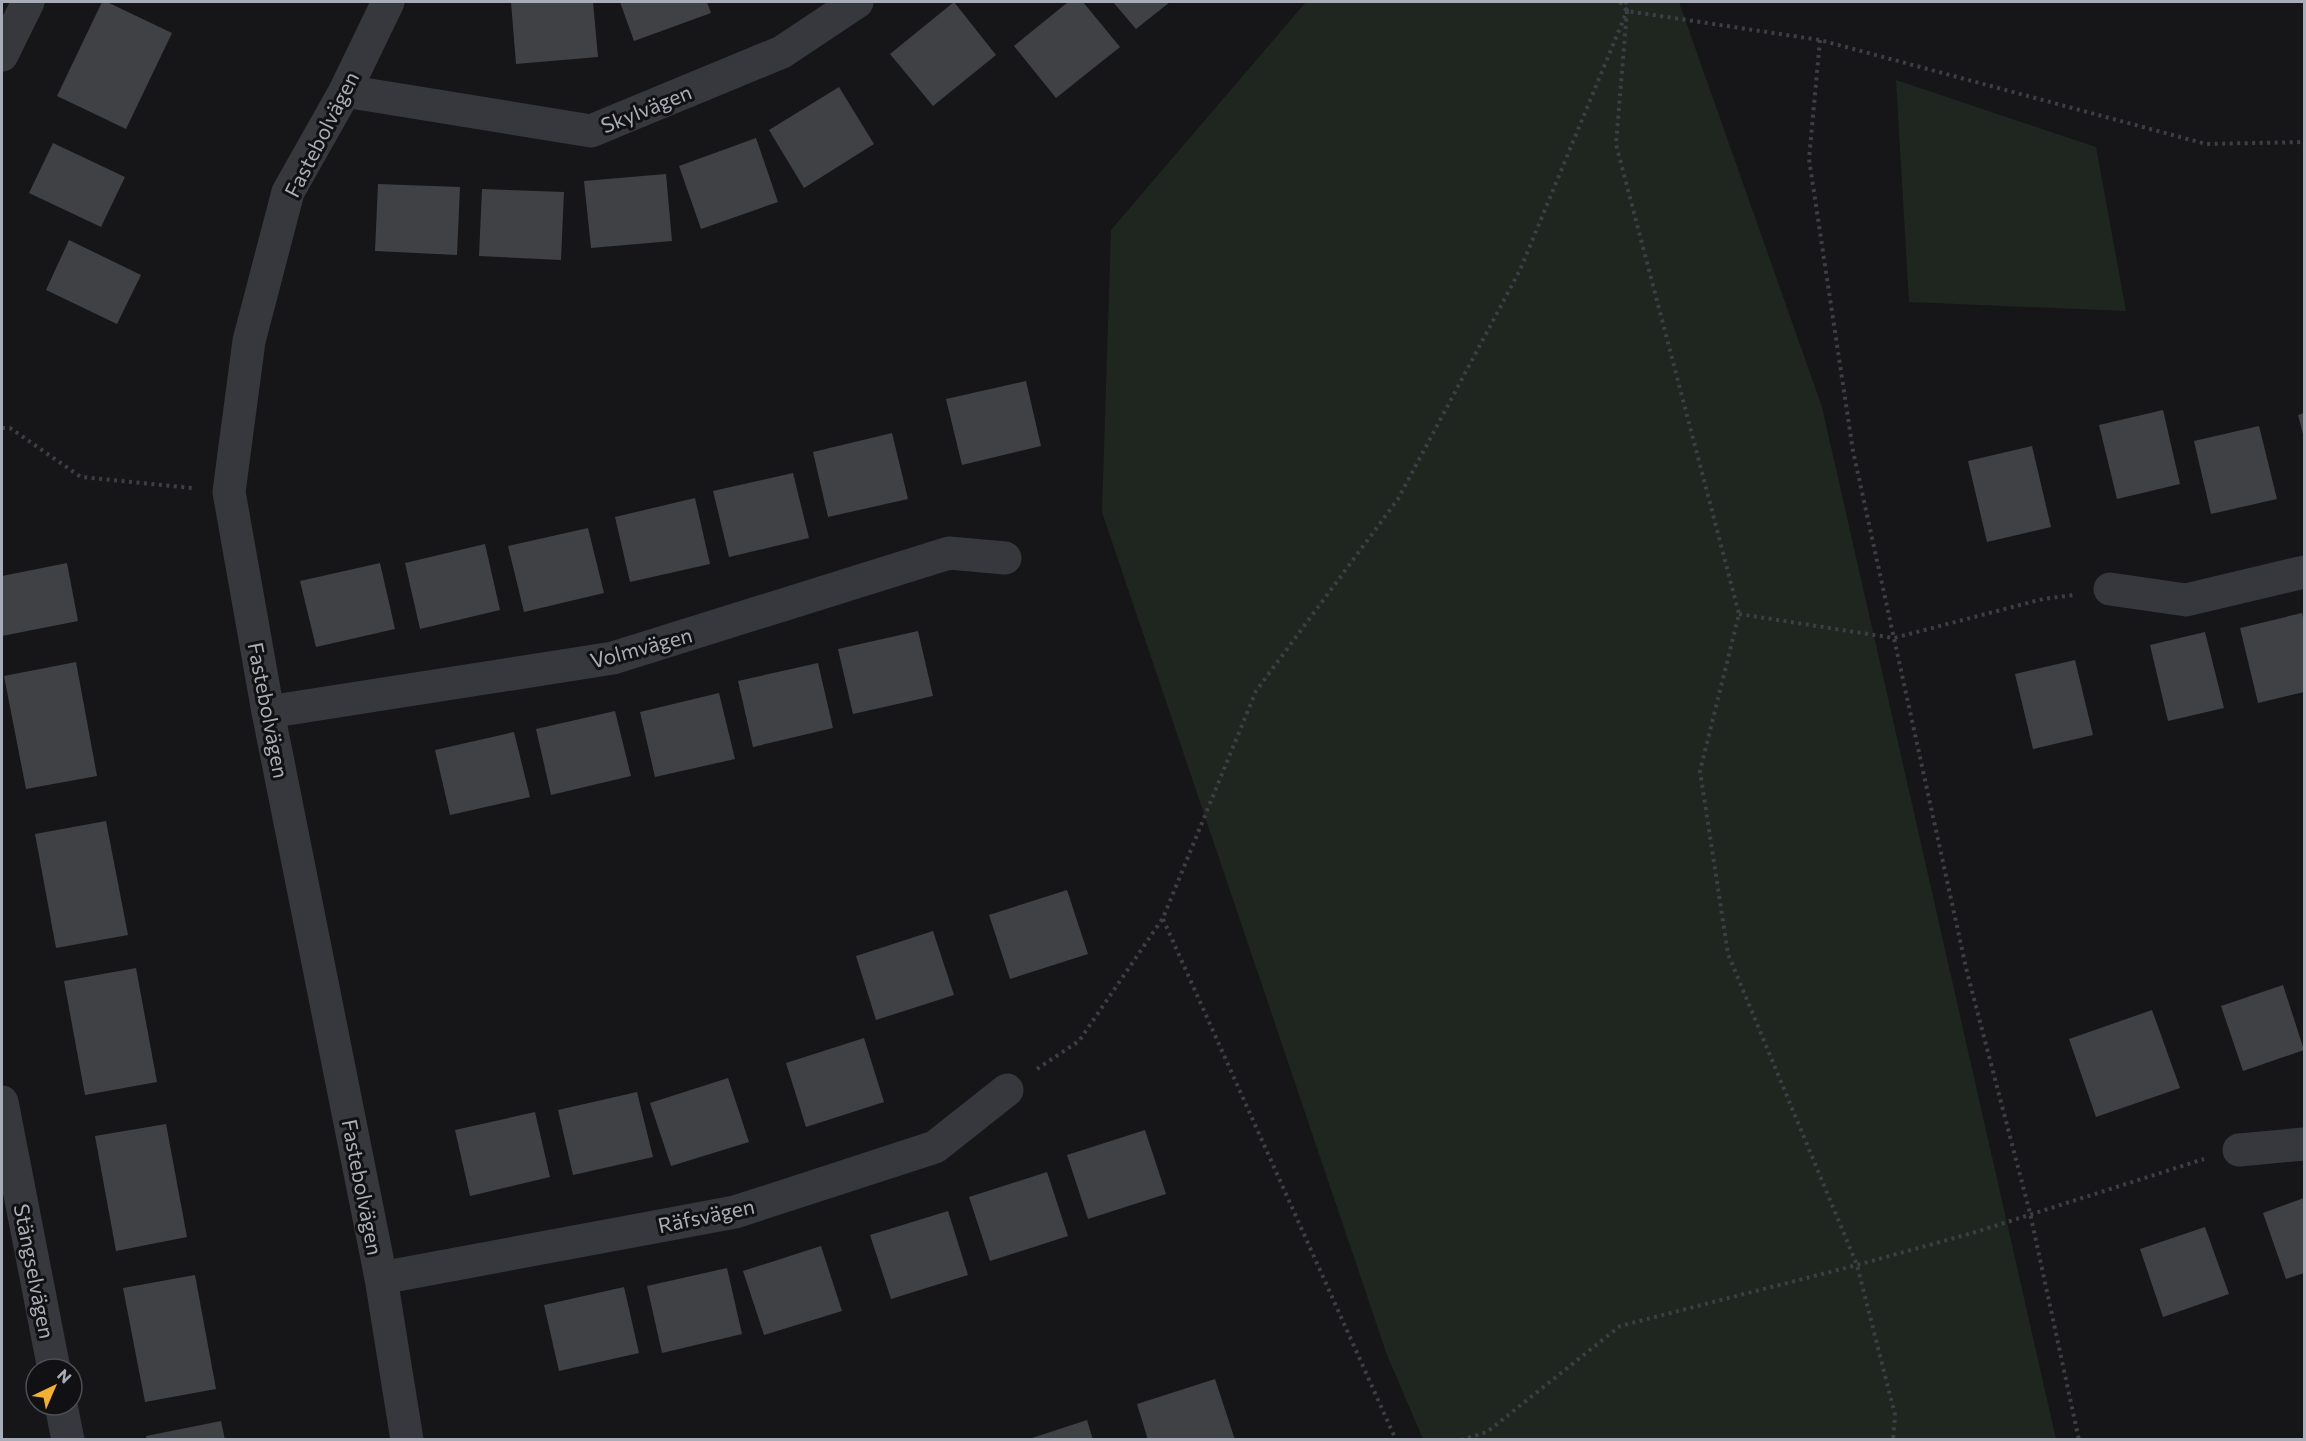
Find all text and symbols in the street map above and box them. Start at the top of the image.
street label: Fastebolvägen [279,67,363,201]
street label: Skylvägen [597,78,695,138]
street label: Volmvägen [587,621,695,673]
street label: Fastebolvägen [244,640,294,780]
street label: Fastebolvägen [338,1117,388,1257]
street label: Räfsvägen [655,1193,757,1237]
street label: Stängselvägen [10,1202,60,1340]
north arrow [24,1357,84,1417]
text: N [54,1365,76,1387]

